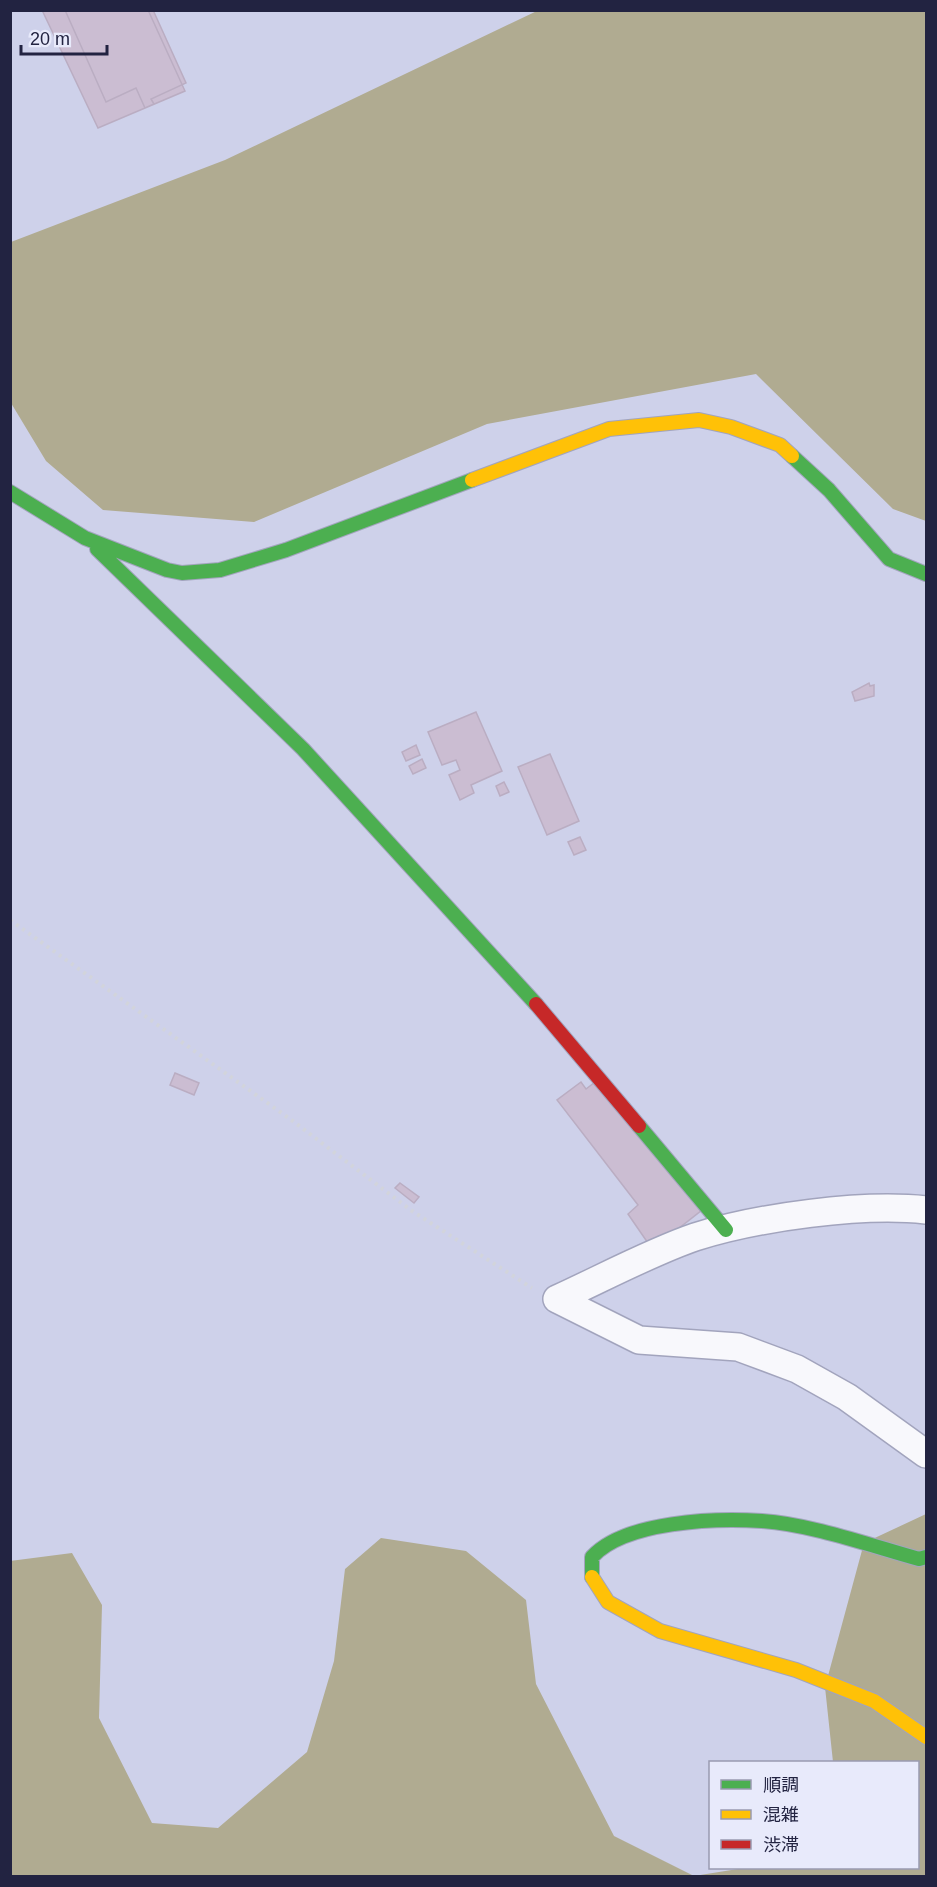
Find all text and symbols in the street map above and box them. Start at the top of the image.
scale bar [21,18,106,56]
text: 20 m [30,29,70,49]
legend [709,1761,919,1869]
text: 順調 [763,1775,799,1795]
text: 混雑 [763,1805,799,1825]
text: 渋滞 [763,1835,799,1855]

